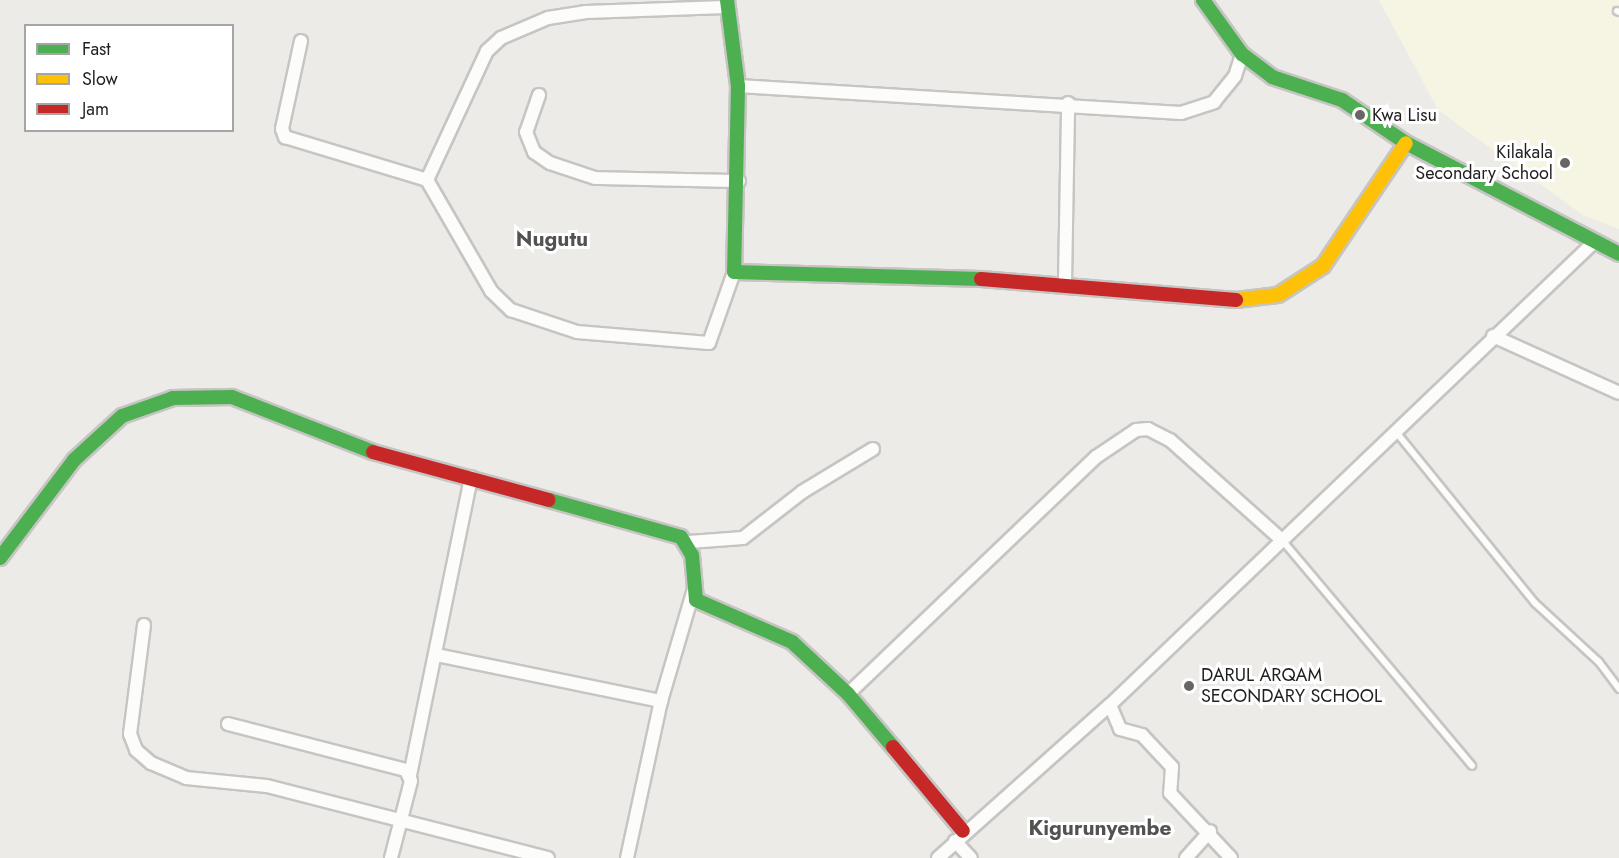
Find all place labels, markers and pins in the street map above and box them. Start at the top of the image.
place label: Kwa Lisu [1372,104,1437,126]
marker: Kwa Lisu [1353,108,1367,122]
place label: Kilakala Secondary School [1415,142,1553,184]
marker: Kilakala Secondary School [1558,156,1572,170]
place label: DARUL ARQAM SECONDARY SCHOOL [1201,665,1382,708]
marker: DARUL ARQAM SECONDARY SCHOOL [1182,679,1196,693]

